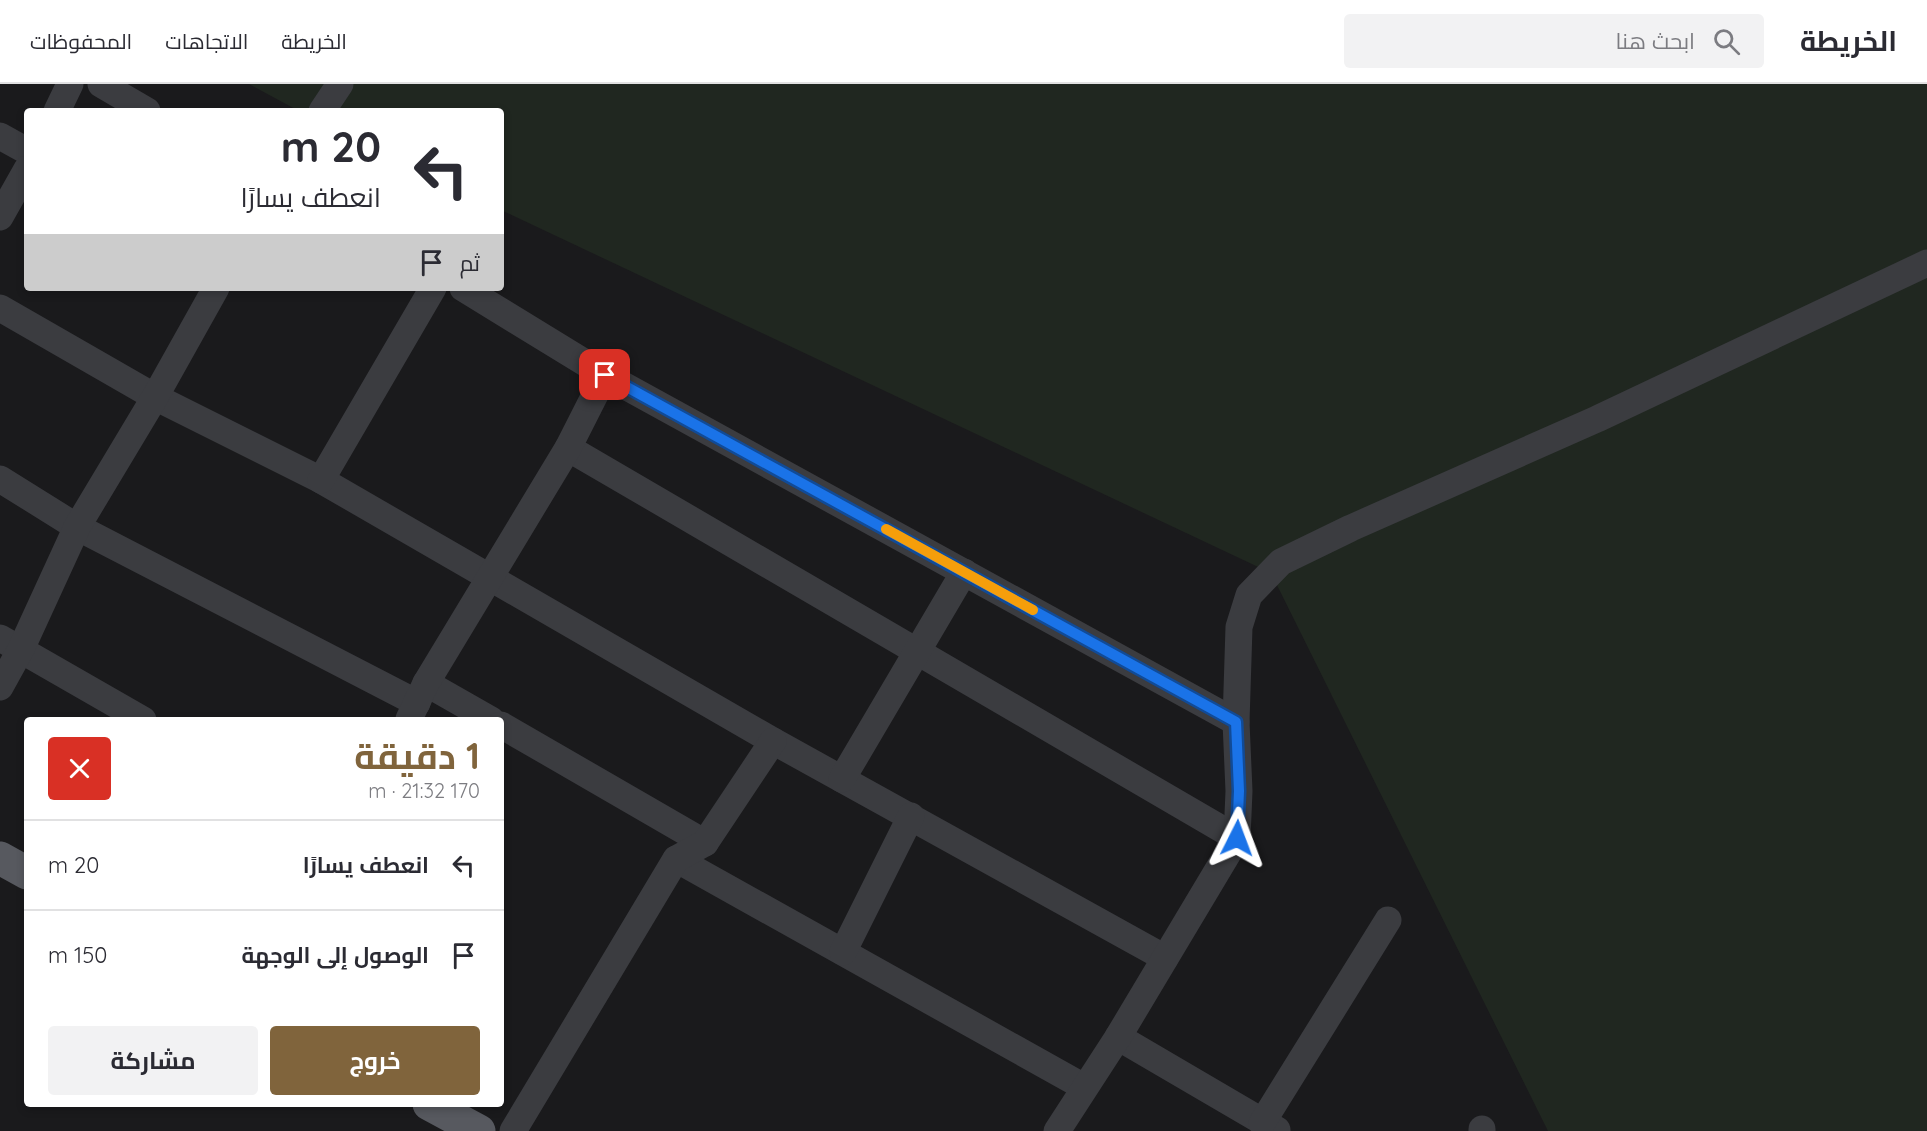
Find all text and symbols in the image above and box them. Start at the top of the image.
search box [1344,14,1764,68]
text: الخريطة [1800,23,1897,58]
icon: search [1710,25,1743,58]
text: ابحث هنا [1615,27,1695,55]
text: المحفوظات [30,28,132,54]
text: الاتجاهات [165,28,248,54]
text: الخريطة [281,28,347,54]
text: 20 m [281,120,381,173]
icon: left [402,132,480,210]
text: انعطف يسارًا [241,180,381,214]
icon: arrive [415,246,448,279]
text: ثم [460,249,480,277]
pin [579,349,630,400]
icon: arrive [588,358,621,391]
text: 1 دقيقة [354,733,480,778]
button: close [48,737,111,800]
text: 170 m · 21:32 [368,778,480,803]
position arrow [1205,806,1269,870]
icon: left [447,849,480,882]
text: 20 m [48,851,99,879]
text: انعطف يسارًا [303,851,429,879]
icon: arrive [447,939,480,972]
text: 150 m [48,941,107,969]
text: الوصول إلى الوجهة [241,941,429,969]
button: مشاركة [48,1026,258,1095]
button: خروج [270,1026,480,1095]

